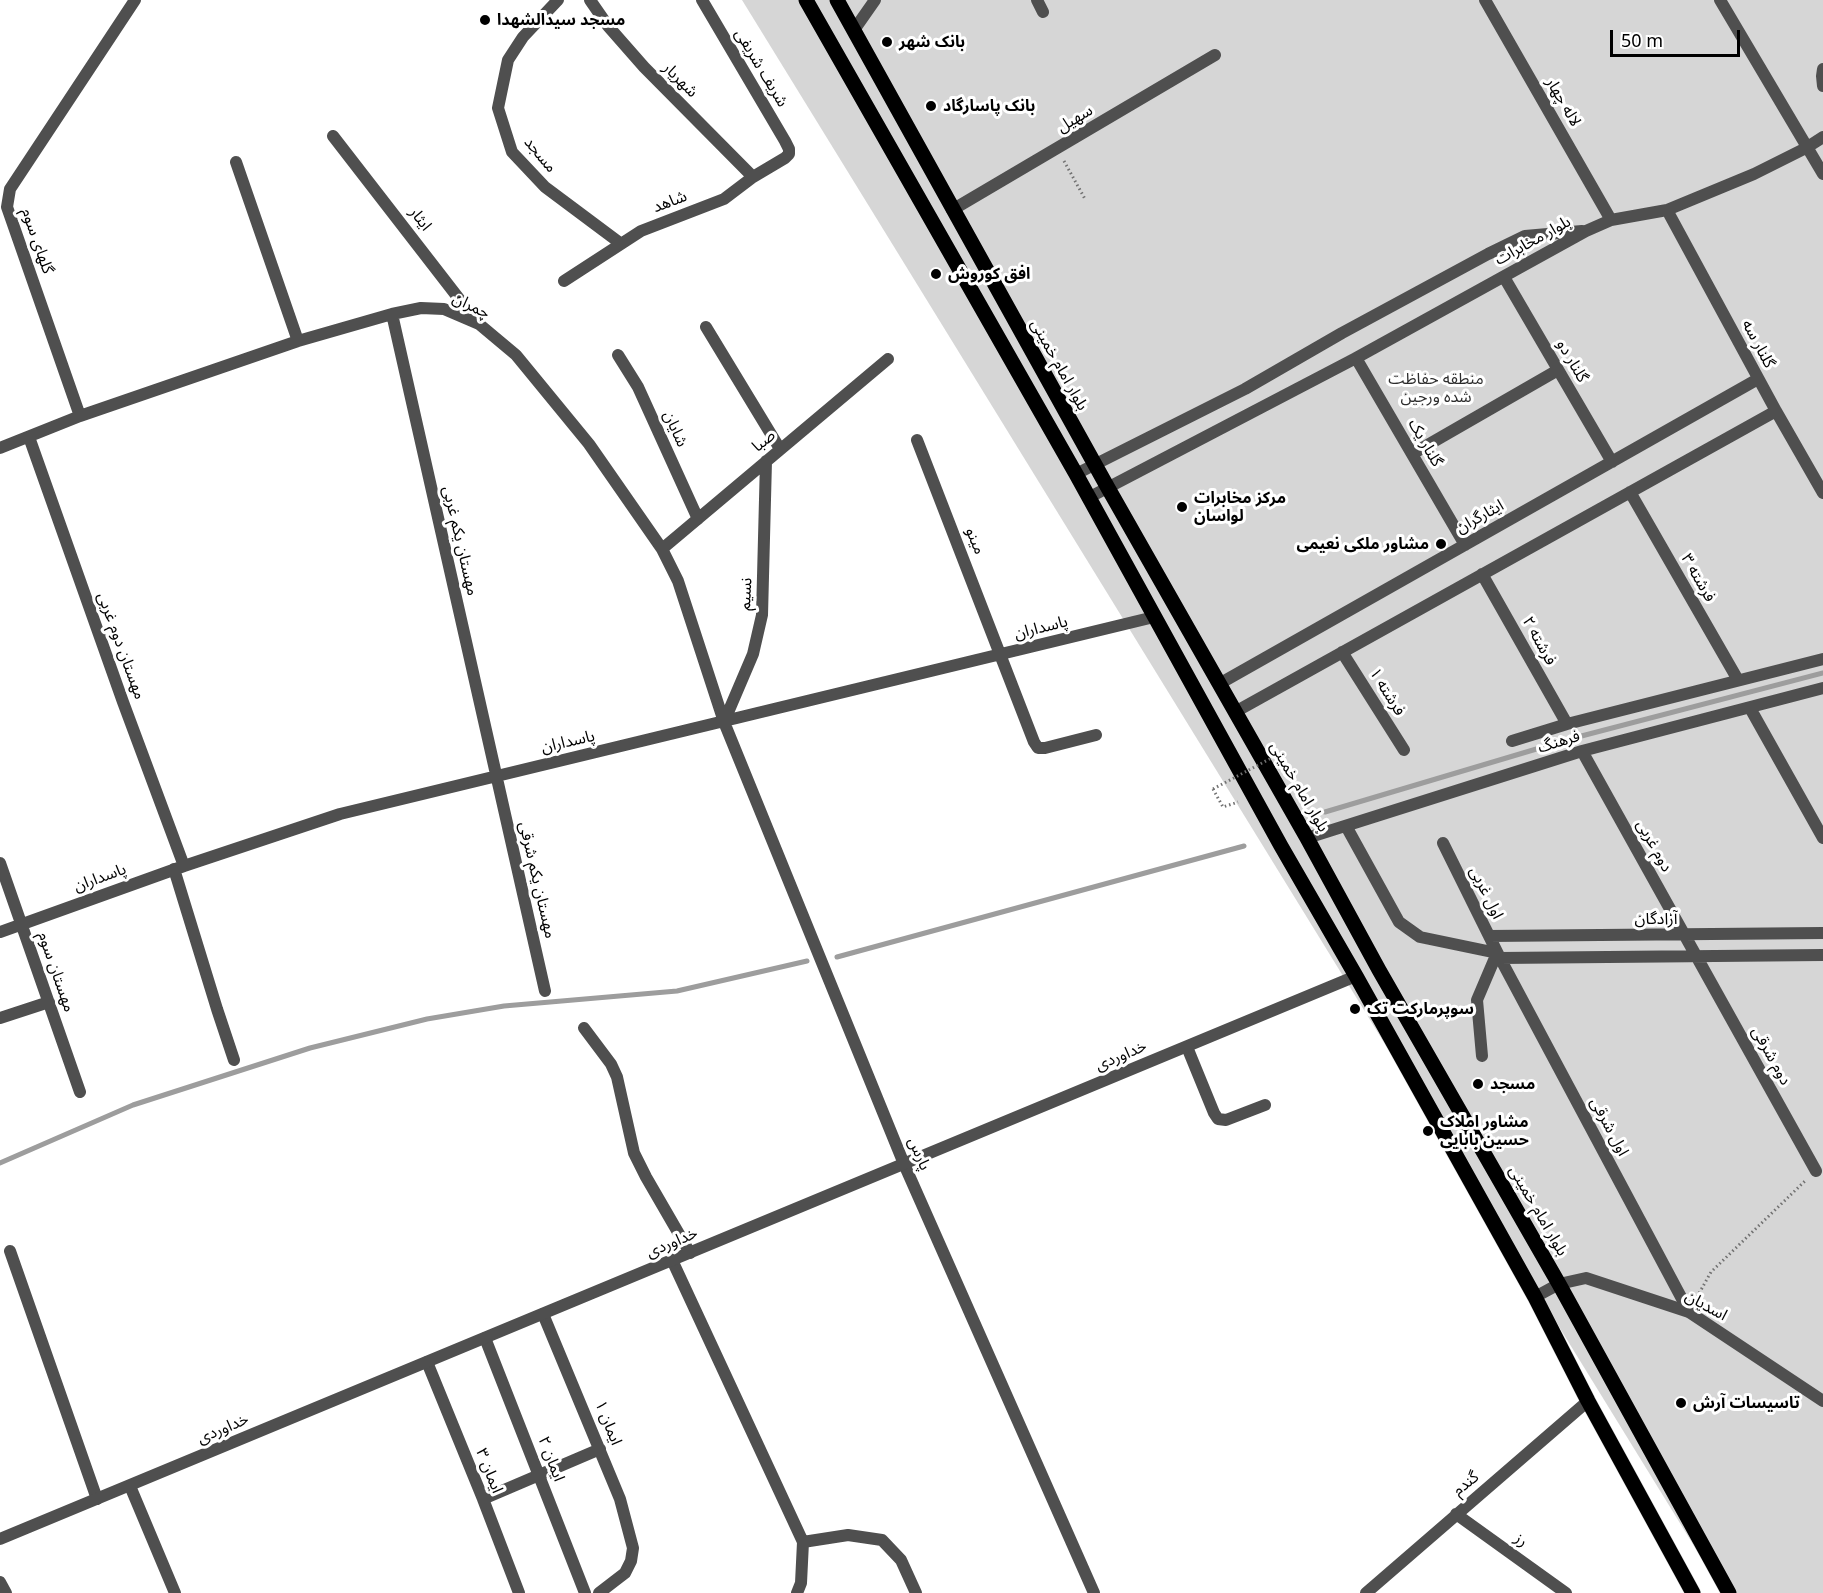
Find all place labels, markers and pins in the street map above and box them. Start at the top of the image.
place label: مسجد سیدالشهدا [497,10,625,30]
marker: مسجد سیدالشهدا [478,13,492,27]
place label: بانک شهر [899,32,965,52]
marker: بانک شهر [880,35,894,49]
place label: بانک پاسارگاد [943,96,1035,116]
marker: بانک پاسارگاد [924,99,938,113]
place label: افق کوروش [948,264,1030,284]
marker: افق کوروش [929,267,943,281]
place label: مرکز مخابرات لواسان [1194,488,1286,526]
marker: مرکز مخابرات لواسان [1175,500,1189,514]
place label: مشاور ملکی نعیمی [1296,534,1429,554]
marker: مشاور ملکی نعیمی [1434,537,1448,551]
place label: سوپرمارکت تک [1367,999,1474,1019]
marker: سوپرمارکت تک [1348,1002,1362,1016]
place label: مسجد [1490,1074,1535,1094]
marker: مسجد [1471,1077,1485,1091]
place label: مشاور املاک حسین بابایی [1440,1112,1529,1150]
marker: مشاور املاک حسین بابایی [1421,1124,1435,1138]
place label: تاسیسات آرش [1693,1393,1800,1413]
marker: تاسیسات آرش [1674,1396,1688,1410]

